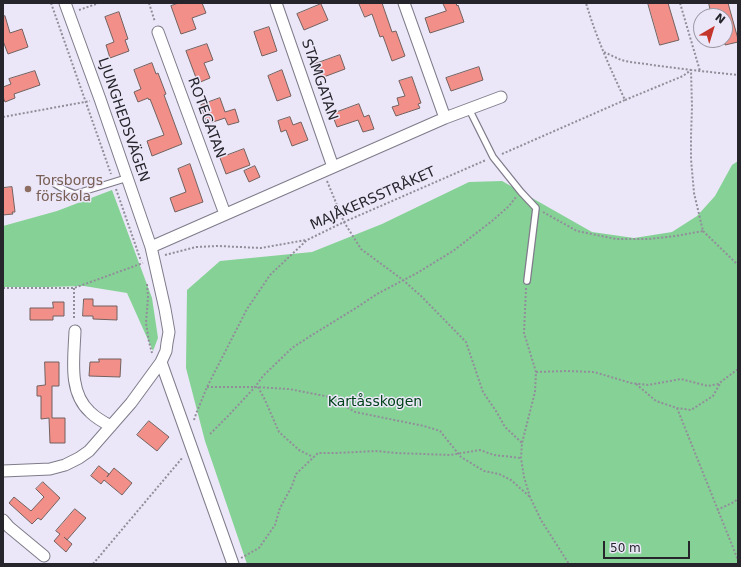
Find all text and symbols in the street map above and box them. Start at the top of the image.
north arrow [693,8,733,48]
text: N [712,11,728,27]
street label: STAMGATAN [297,37,341,123]
street label: LJUNGHEDSVÄGEN [94,55,152,185]
street label: ROTEGATAN [184,75,228,161]
street label: MAJÅKERSSTRÅKET [308,164,438,234]
place label: Torsborgs förskola [36,173,103,206]
marker: Torsborgs förskola [23,184,33,194]
park label: Kartåsskogen [328,394,422,410]
scale bar [605,533,692,559]
text: 50 m [610,541,641,555]

